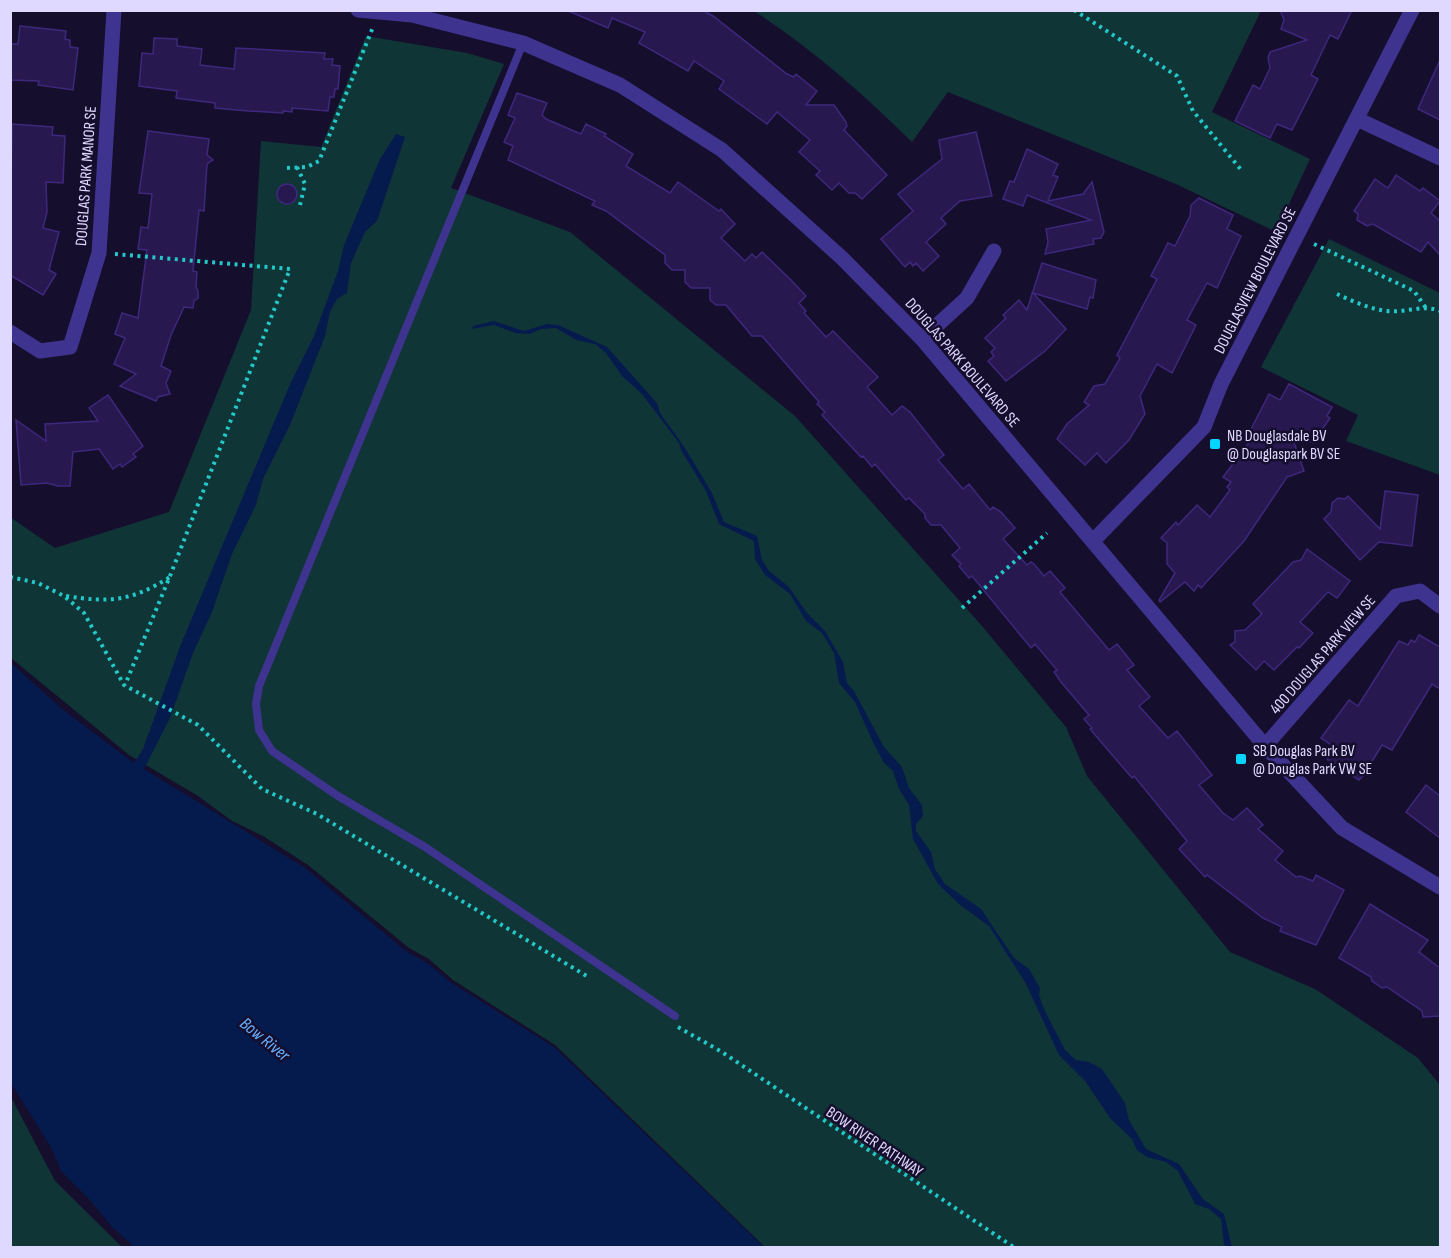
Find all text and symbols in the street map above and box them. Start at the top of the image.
street label: DOUGLAS PARK MANOR SE [72,105,101,247]
street label: DOUGLASVIEW BOULEVARD SE [1210,204,1301,357]
street label: DOUGLAS PARK BOULEVARD SE [901,295,1023,431]
place label: NB Douglasdale BV @ Douglaspark BV SE [1227,427,1340,464]
marker: NB Douglasdale BV @ Douglaspark BV SE [1208,437,1222,451]
street label: 400 DOUGLAS PARK VIEW SE [1266,592,1380,718]
place label: SB Douglas Park BV @ Douglas Park VW SE [1253,742,1372,779]
marker: SB Douglas Park BV @ Douglas Park VW SE [1234,752,1248,766]
water label: Bow River [236,1013,295,1066]
street label: BOW RIVER PATHWAY [822,1103,926,1182]

